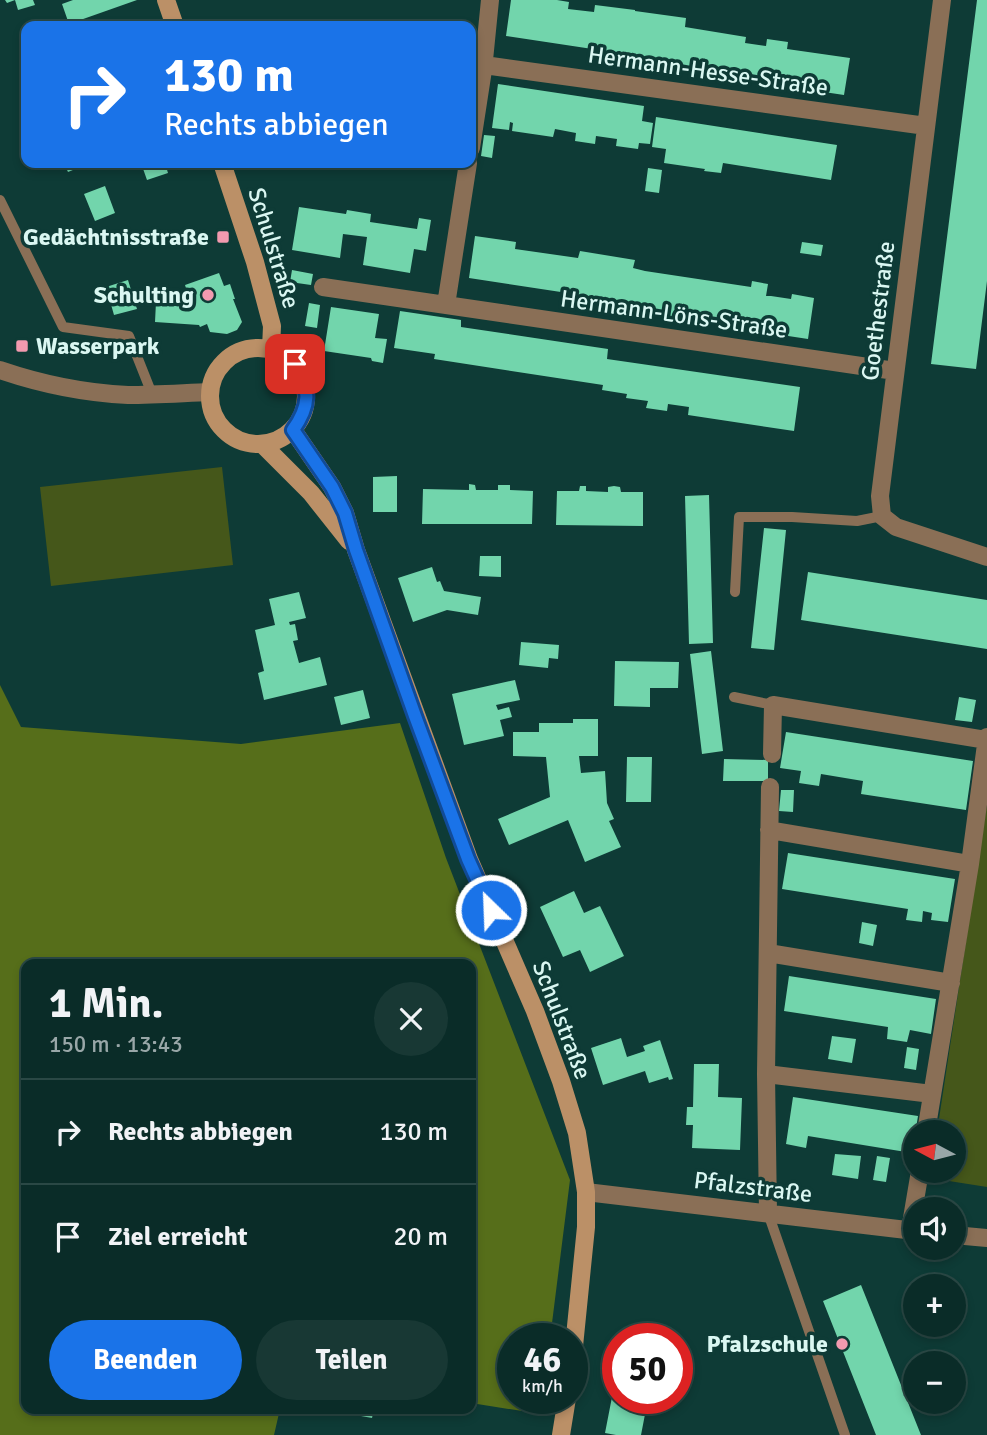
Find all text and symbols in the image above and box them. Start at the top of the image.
street label: Hermann-Hesse-Straße [586,39,830,103]
text: 130 m [164,45,294,105]
icon: right [49,49,140,140]
text: Rechts abbiegen [164,105,389,144]
street label: Schulstraße [241,184,307,312]
place label: Gedächtnisstraße [23,222,209,252]
marker: Gedächtnisstraße [215,229,231,245]
street label: Goethestraße [855,240,901,382]
place label: Schulting [94,280,194,310]
street label: Hermann-Löns-Straße [559,283,789,345]
marker: Schulting [200,287,216,303]
place label: Wasserpark [36,331,160,361]
pin [265,334,325,394]
marker: Wasserpark [14,338,30,354]
icon: arrive [276,345,314,383]
position arrow [454,873,528,947]
street label: Schulstraße [526,956,598,1084]
text: 1 Min. [49,978,163,1029]
button: close [374,982,448,1056]
text: 150 m · 13:43 [49,1030,183,1059]
icon: right [49,1113,87,1151]
text: Rechts abbiegen [108,1116,293,1148]
text: 130 m [379,1116,448,1148]
north arrow [903,1120,966,1183]
map controls [903,1120,966,1414]
street label: Pfalzstraße [692,1165,814,1209]
button: sound [903,1197,966,1260]
icon: arrive [49,1218,87,1256]
text: Ziel erreicht [108,1221,248,1253]
text: 20 m [393,1221,448,1253]
button: + [903,1274,966,1337]
button: Beenden [49,1320,242,1400]
button: Teilen [256,1320,448,1400]
speed limit sign: 50 [602,1323,693,1414]
place label: Pfalzschule [706,1329,828,1359]
marker: Pfalzschule [834,1336,850,1352]
text: 46 [524,1338,561,1381]
button: − [903,1351,966,1414]
text: km/h [522,1375,563,1397]

